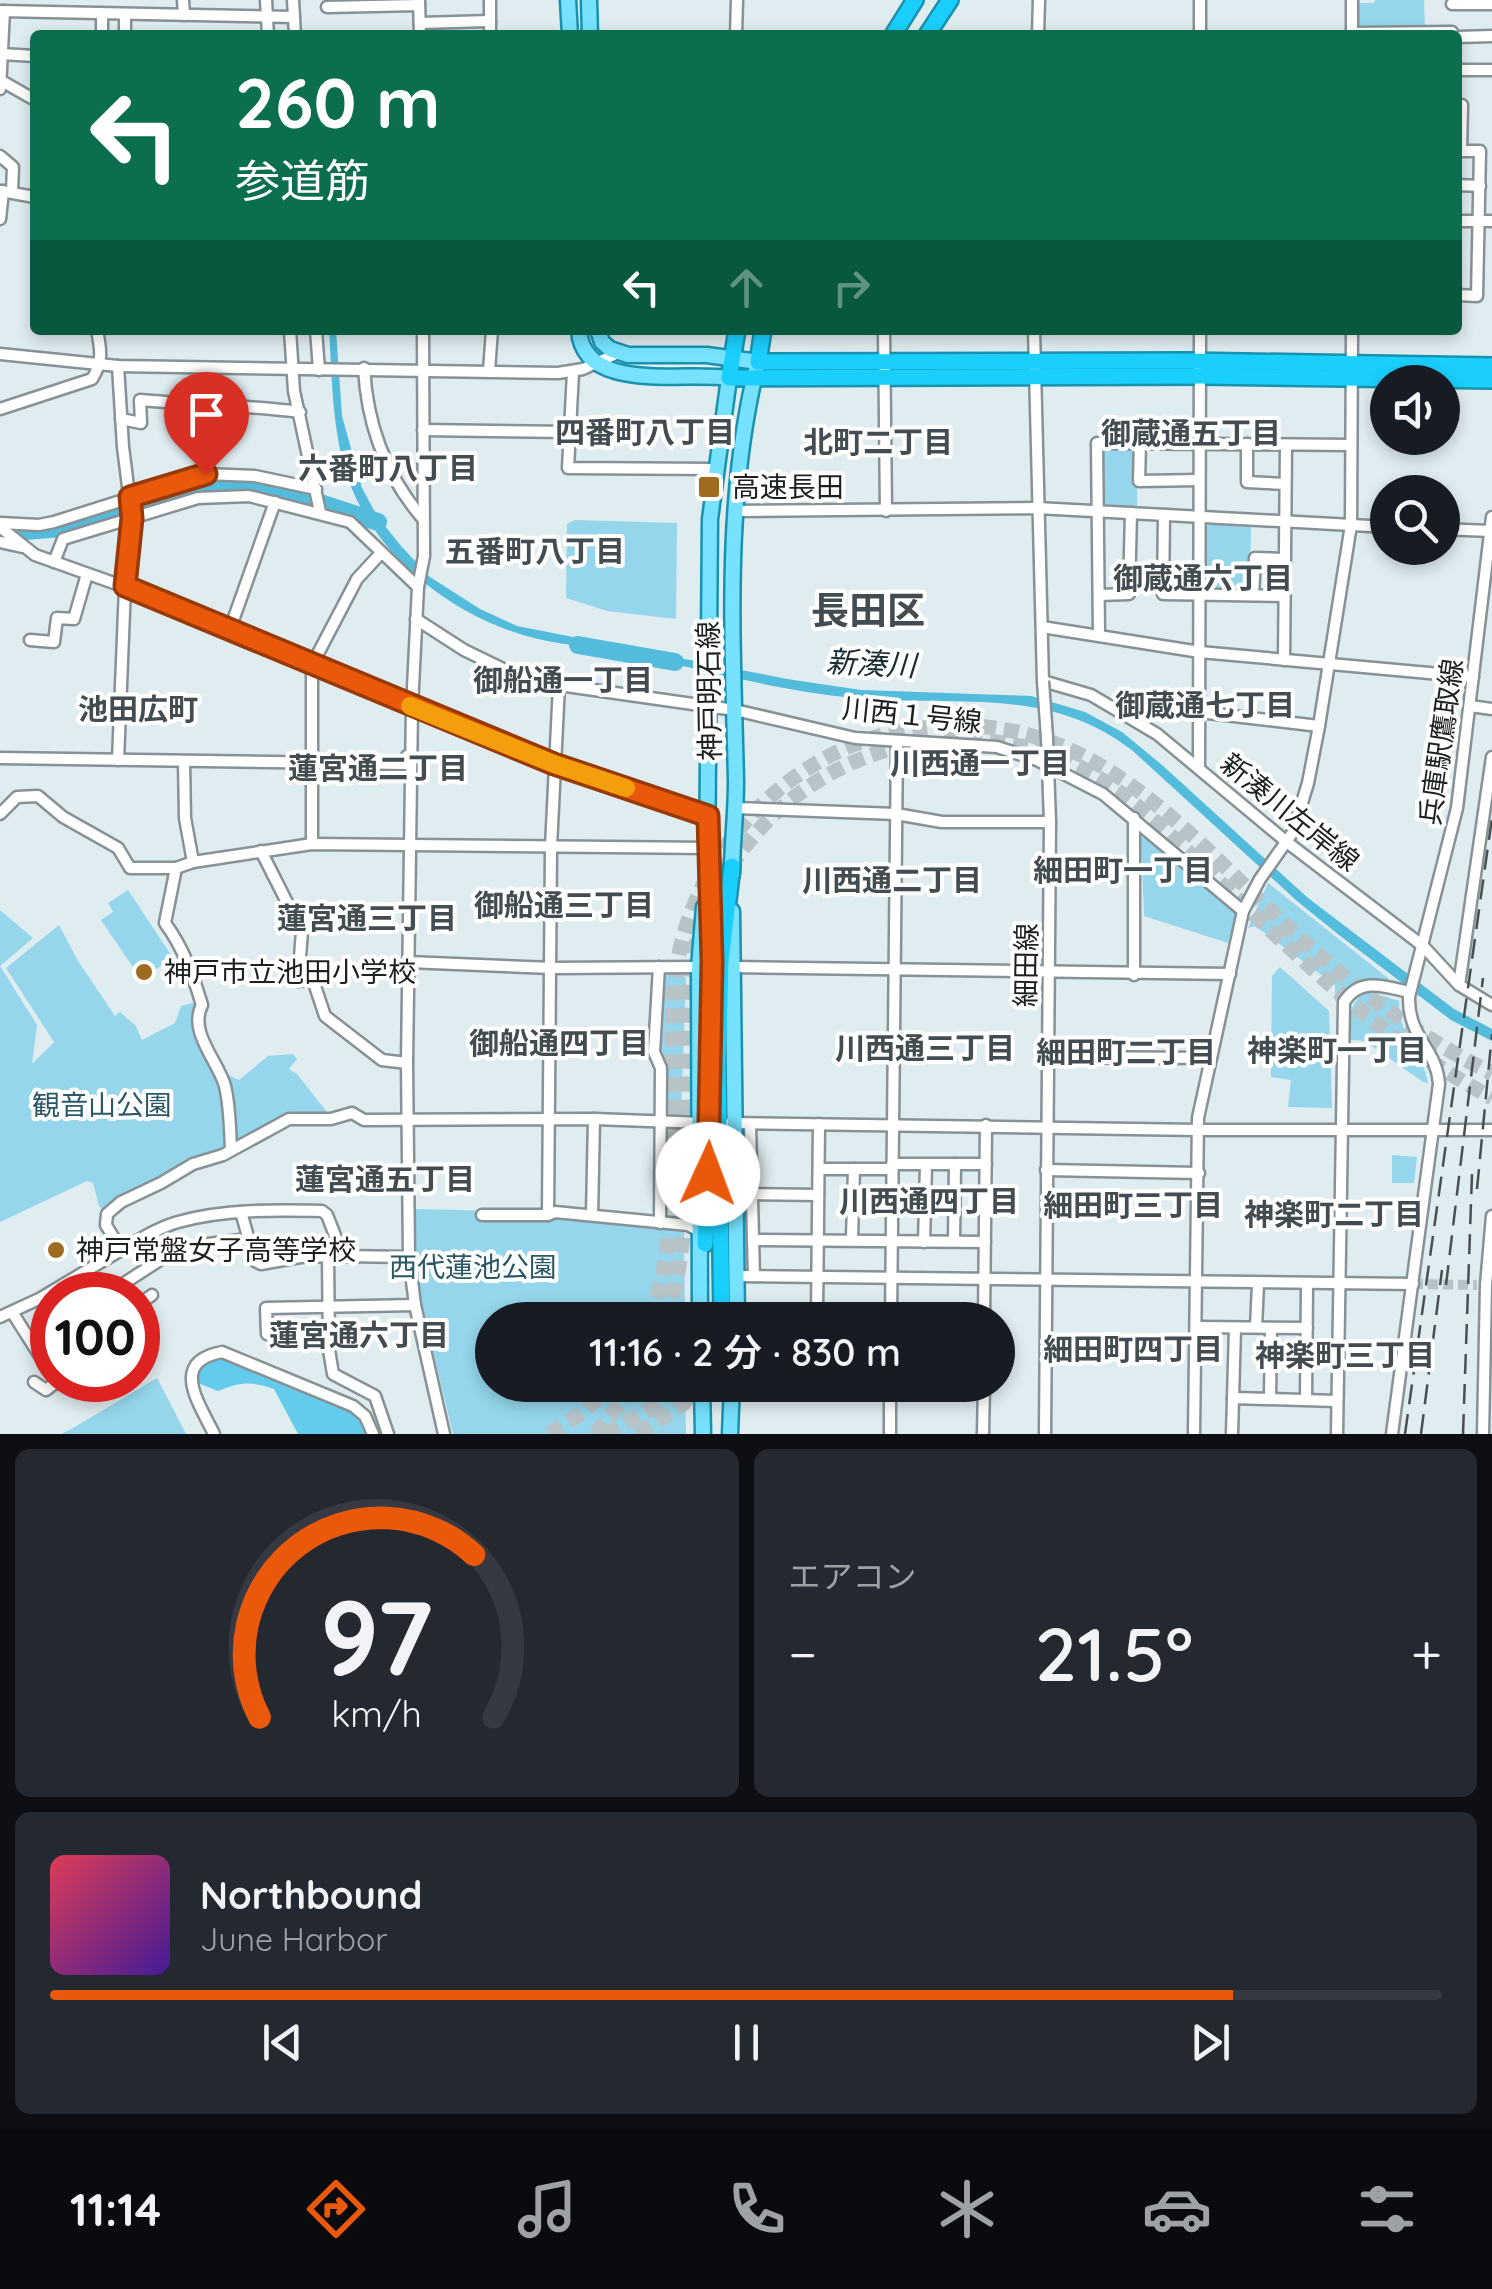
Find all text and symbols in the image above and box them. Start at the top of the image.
text: 260 m [235,58,441,146]
icon: left [70,70,200,200]
text: 参道筋 [235,152,370,208]
icon: left [614,260,669,315]
icon: ahead [719,260,774,315]
icon: right [824,260,879,315]
map controls [1370,365,1460,565]
button: sound [1370,365,1460,455]
pin [164,372,249,475]
icon: arrive [179,387,234,442]
district label: 四番町八丁目 [555,413,735,451]
district label: 御蔵通五丁目 [1101,414,1281,452]
district label: 北町二丁目 [803,423,953,461]
district label: 六番町八丁目 [298,449,478,487]
place label: 高速長田 [732,469,844,504]
marker: 高速長田 [696,474,722,500]
button: search [1370,475,1460,565]
district label: 五番町八丁目 [445,532,625,570]
district label: 御蔵通六丁目 [1113,559,1293,597]
district label: 長田区 [811,586,925,634]
street label: 神戸明石線 [690,621,727,761]
water label: 新湊川 [825,642,920,684]
street label: 兵庫駅鷹取線 [1411,656,1470,828]
district label: 御船通一丁目 [473,661,653,699]
district label: 御蔵通七丁目 [1115,686,1295,724]
district label: 池田広町 [78,690,198,728]
street label: 川西１号線 [841,690,984,739]
district label: 川西通一丁目 [890,744,1070,782]
street label: 新湊川左岸線 [1214,745,1367,878]
district label: 蓮宮通二丁目 [288,749,468,787]
district label: 細田町一丁目 [1033,851,1213,889]
district label: 川西通二丁目 [802,861,982,899]
district label: 御船通三丁目 [474,886,654,924]
district label: 蓮宮通三丁目 [277,899,457,937]
street label: 細田線 [1007,923,1044,1007]
place label: 神戸市立池田小学校 [164,954,416,989]
marker: 神戸市立池田小学校 [133,961,155,983]
district label: 御船通四丁目 [469,1024,649,1062]
district label: 川西通三丁目 [835,1029,1015,1067]
district label: 神楽町一丁目 [1247,1031,1427,1069]
district label: 細田町二丁目 [1036,1033,1216,1071]
park label: 観音山公園 [32,1087,172,1122]
position arrow [656,1122,760,1226]
district label: 蓮宮通五丁目 [295,1160,475,1198]
district label: 川西通四丁目 [839,1182,1019,1220]
district label: 細田町三丁目 [1043,1186,1223,1224]
district label: 神楽町二丁目 [1244,1195,1424,1233]
place label: 神戸常盤女子高等学校 [76,1232,356,1267]
marker: 神戸常盤女子高等学校 [45,1239,67,1261]
park label: 西代蓮池公園 [389,1249,557,1284]
speed limit sign: 100 [30,1272,160,1402]
district label: 蓮宮通六丁目 [269,1316,449,1354]
text: 11:16 · 2 分 · 830 m [589,1328,901,1376]
district label: 細田町四丁目 [1043,1330,1223,1368]
district label: 神楽町三丁目 [1255,1336,1435,1374]
text: エアコン [789,1556,917,1596]
text: 97 [320,1571,433,1701]
text: 21.5° [1035,1606,1193,1700]
text: − [789,1619,817,1688]
text: + [1411,1619,1442,1688]
text: km/h [331,1691,422,1736]
text: Northbound [200,1871,422,1919]
text: June Harbor [200,1919,388,1959]
icon: previous [255,2015,310,2070]
icon: pause [719,2015,774,2070]
icon: next [1183,2015,1238,2070]
icon: directions [301,2174,371,2244]
icon: music [512,2174,582,2244]
icon: phone [722,2174,792,2244]
icon: climate [932,2174,1002,2244]
icon: car [1142,2174,1212,2244]
icon: filters [1352,2174,1422,2244]
text: 11:14 [70,2181,161,2237]

